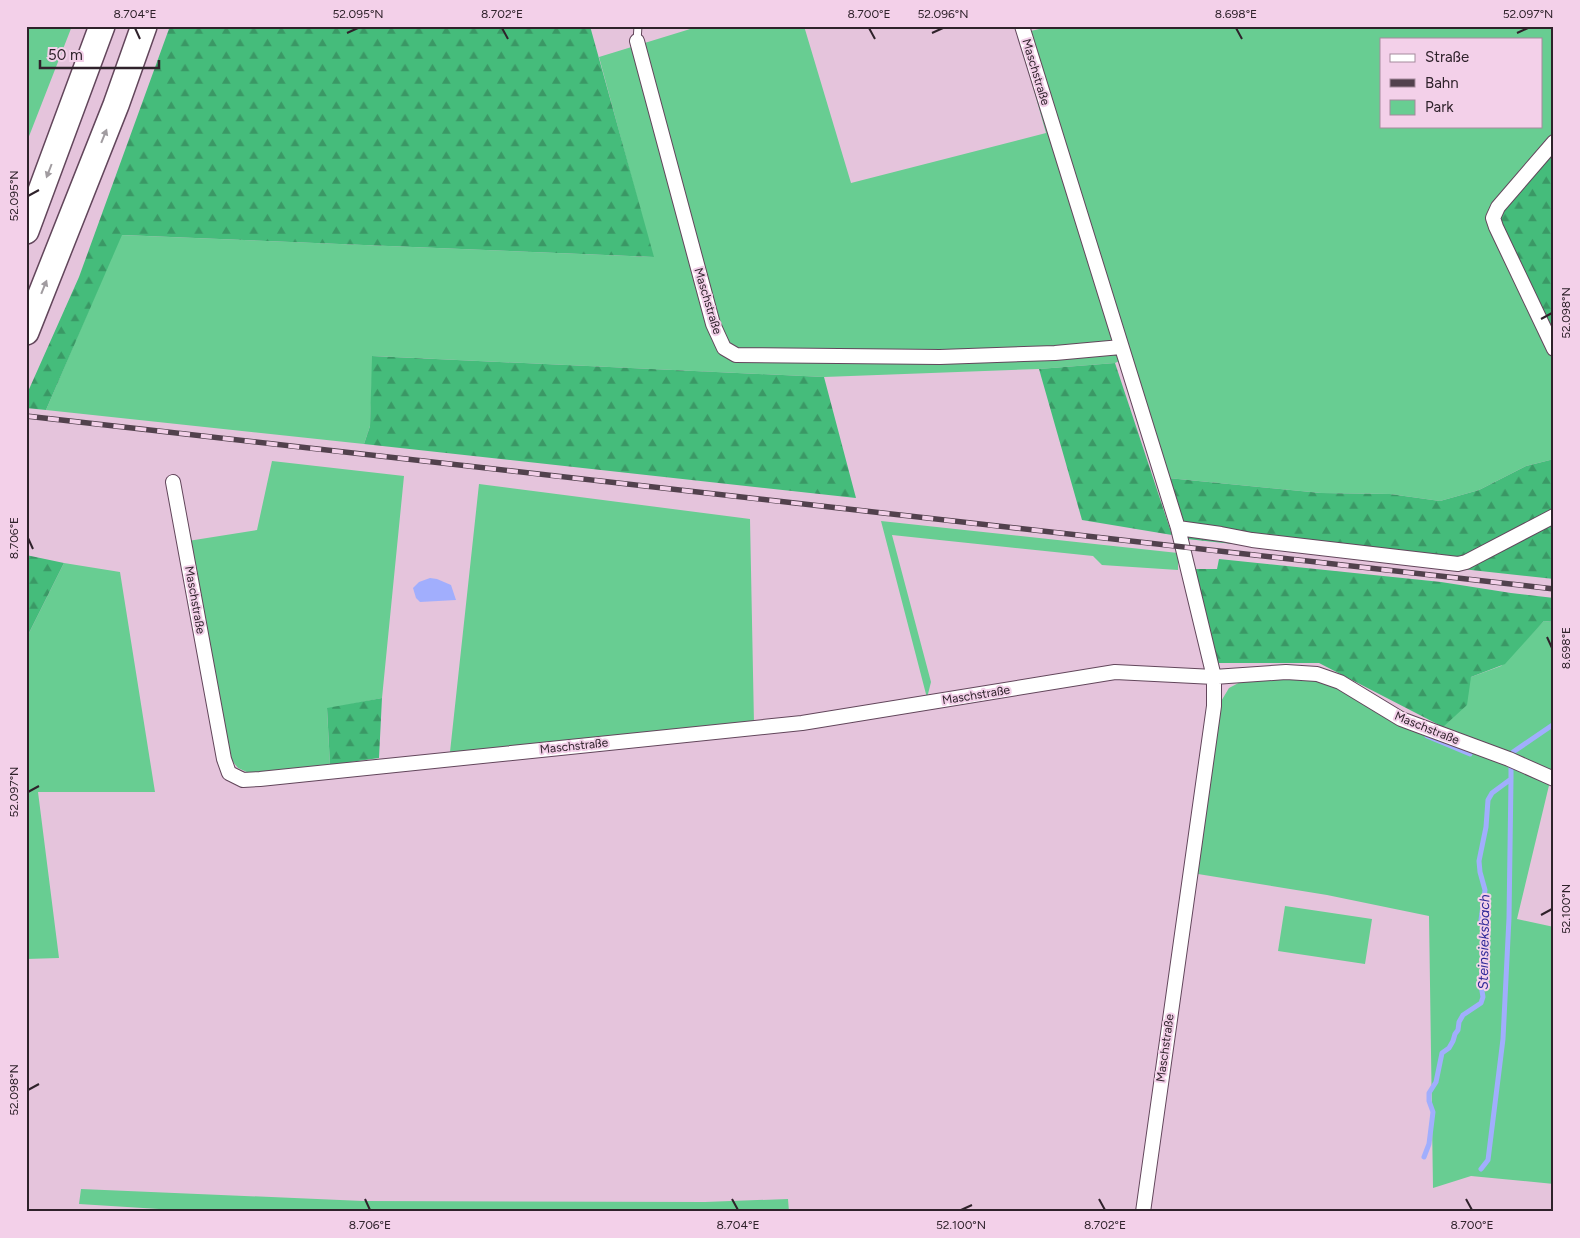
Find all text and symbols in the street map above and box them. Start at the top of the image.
text: 8.704°E [114,7,156,21]
text: 52.095°N [332,7,384,21]
text: 8.702°E [481,7,523,21]
text: 8.700°E [847,7,891,21]
text: 52.096°N [917,7,969,21]
text: 8.698°E [1215,7,1257,21]
text: 52.097°N [1503,7,1553,21]
street label: Maschstraße [1019,37,1053,107]
scale bar [40,38,159,70]
legend [1380,38,1542,128]
text: 50 m [48,46,83,64]
text: Straße [1425,48,1469,66]
text: Bahn [1425,74,1459,92]
text: Park [1425,98,1454,116]
one-way arrow [101,128,108,143]
one-way arrow [45,163,52,178]
text: 52.095°N [7,170,21,222]
street label: Maschstraße [691,266,725,336]
one-way arrow [40,279,48,294]
text: 52.098°N [1559,287,1573,339]
text: 8.706°E [7,517,21,559]
street label: Maschstraße [182,565,208,635]
text: 8.698°E [1559,627,1573,669]
street label: Maschstraße [941,683,1011,707]
street label: Maschstraße [1393,709,1462,748]
street label: Maschstraße [539,735,609,757]
text: 52.097°N [7,767,21,817]
text: 52.100°N [1559,884,1573,934]
water label: Steinsieksbach [1475,894,1493,990]
street label: Maschstraße [1153,1013,1177,1083]
text: 52.098°N [7,1064,21,1116]
text: 8.706°E [349,1218,391,1232]
text: 8.704°E [717,1218,759,1232]
text: 52.100°N [936,1218,986,1232]
text: 8.702°E [1084,1218,1126,1232]
text: 8.700°E [1450,1218,1494,1232]

